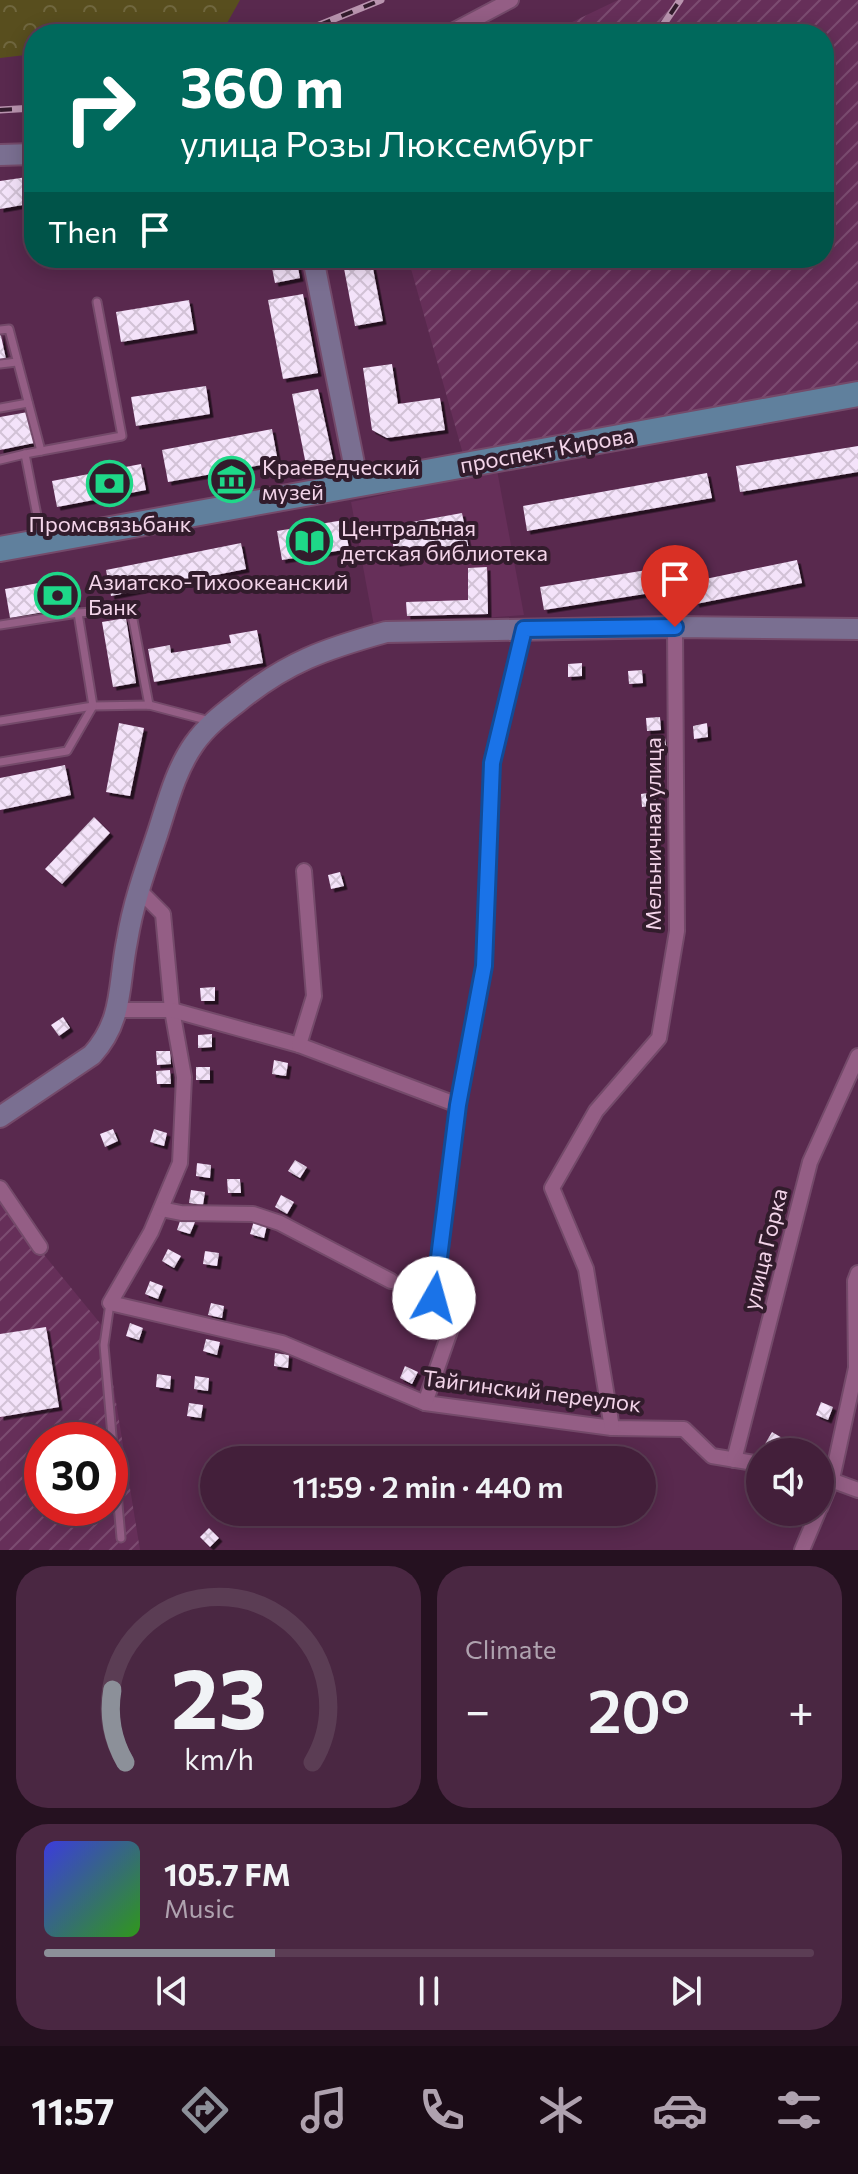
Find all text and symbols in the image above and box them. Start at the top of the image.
text: 360 m [180,51,344,120]
icon: right [48,56,152,160]
text: улица Розы Люксембург [180,120,593,164]
icon: arrive [133,208,177,252]
text: Then [48,212,117,249]
street label: проспект Кирова [458,421,636,478]
place label: Краеведческий музей [262,453,420,505]
museum icon: Краеведческий музей [207,456,255,504]
bank icon: Промсвязьбанк [86,459,134,507]
place label: Промсвязьбанк [28,510,192,537]
place label: Центральная детская библиотека [341,514,548,566]
library icon: Центральная детская библиотека [286,517,334,565]
pin [641,545,709,627]
icon: arrive [653,557,697,601]
place label: Азиатско-Тихоокеанский Банк [88,568,348,620]
bank icon: Азиатско-Тихоокеанский Банк [33,571,81,619]
street label: Мельничная улица [639,737,666,931]
street label: улица Горка [736,1185,793,1312]
position arrow [392,1256,476,1340]
street label: Тайгинский переулок [421,1364,643,1417]
speed limit sign: 30 [24,1422,128,1526]
map controls [746,1438,834,1526]
button: sound [746,1438,834,1526]
text: 11:59 · 2 min · 440 m [293,1467,563,1504]
text: Climate [465,1633,557,1664]
text: 23 [171,1644,266,1746]
text: 20° [588,1672,690,1745]
text: − [465,1682,490,1736]
text: + [788,1682,814,1736]
text: km/h [184,1741,253,1776]
text: 105.7 FM [164,1855,291,1892]
text: Music [164,1892,235,1923]
icon: previous [150,1969,194,2013]
icon: pause [407,1969,451,2013]
icon: next [664,1969,708,2013]
icon: directions [177,2082,233,2138]
icon: music [296,2082,352,2138]
icon: phone [414,2082,470,2138]
icon: climate [533,2082,589,2138]
icon: car [652,2082,708,2138]
icon: filters [771,2082,827,2138]
text: 11:57 [31,2088,114,2132]

